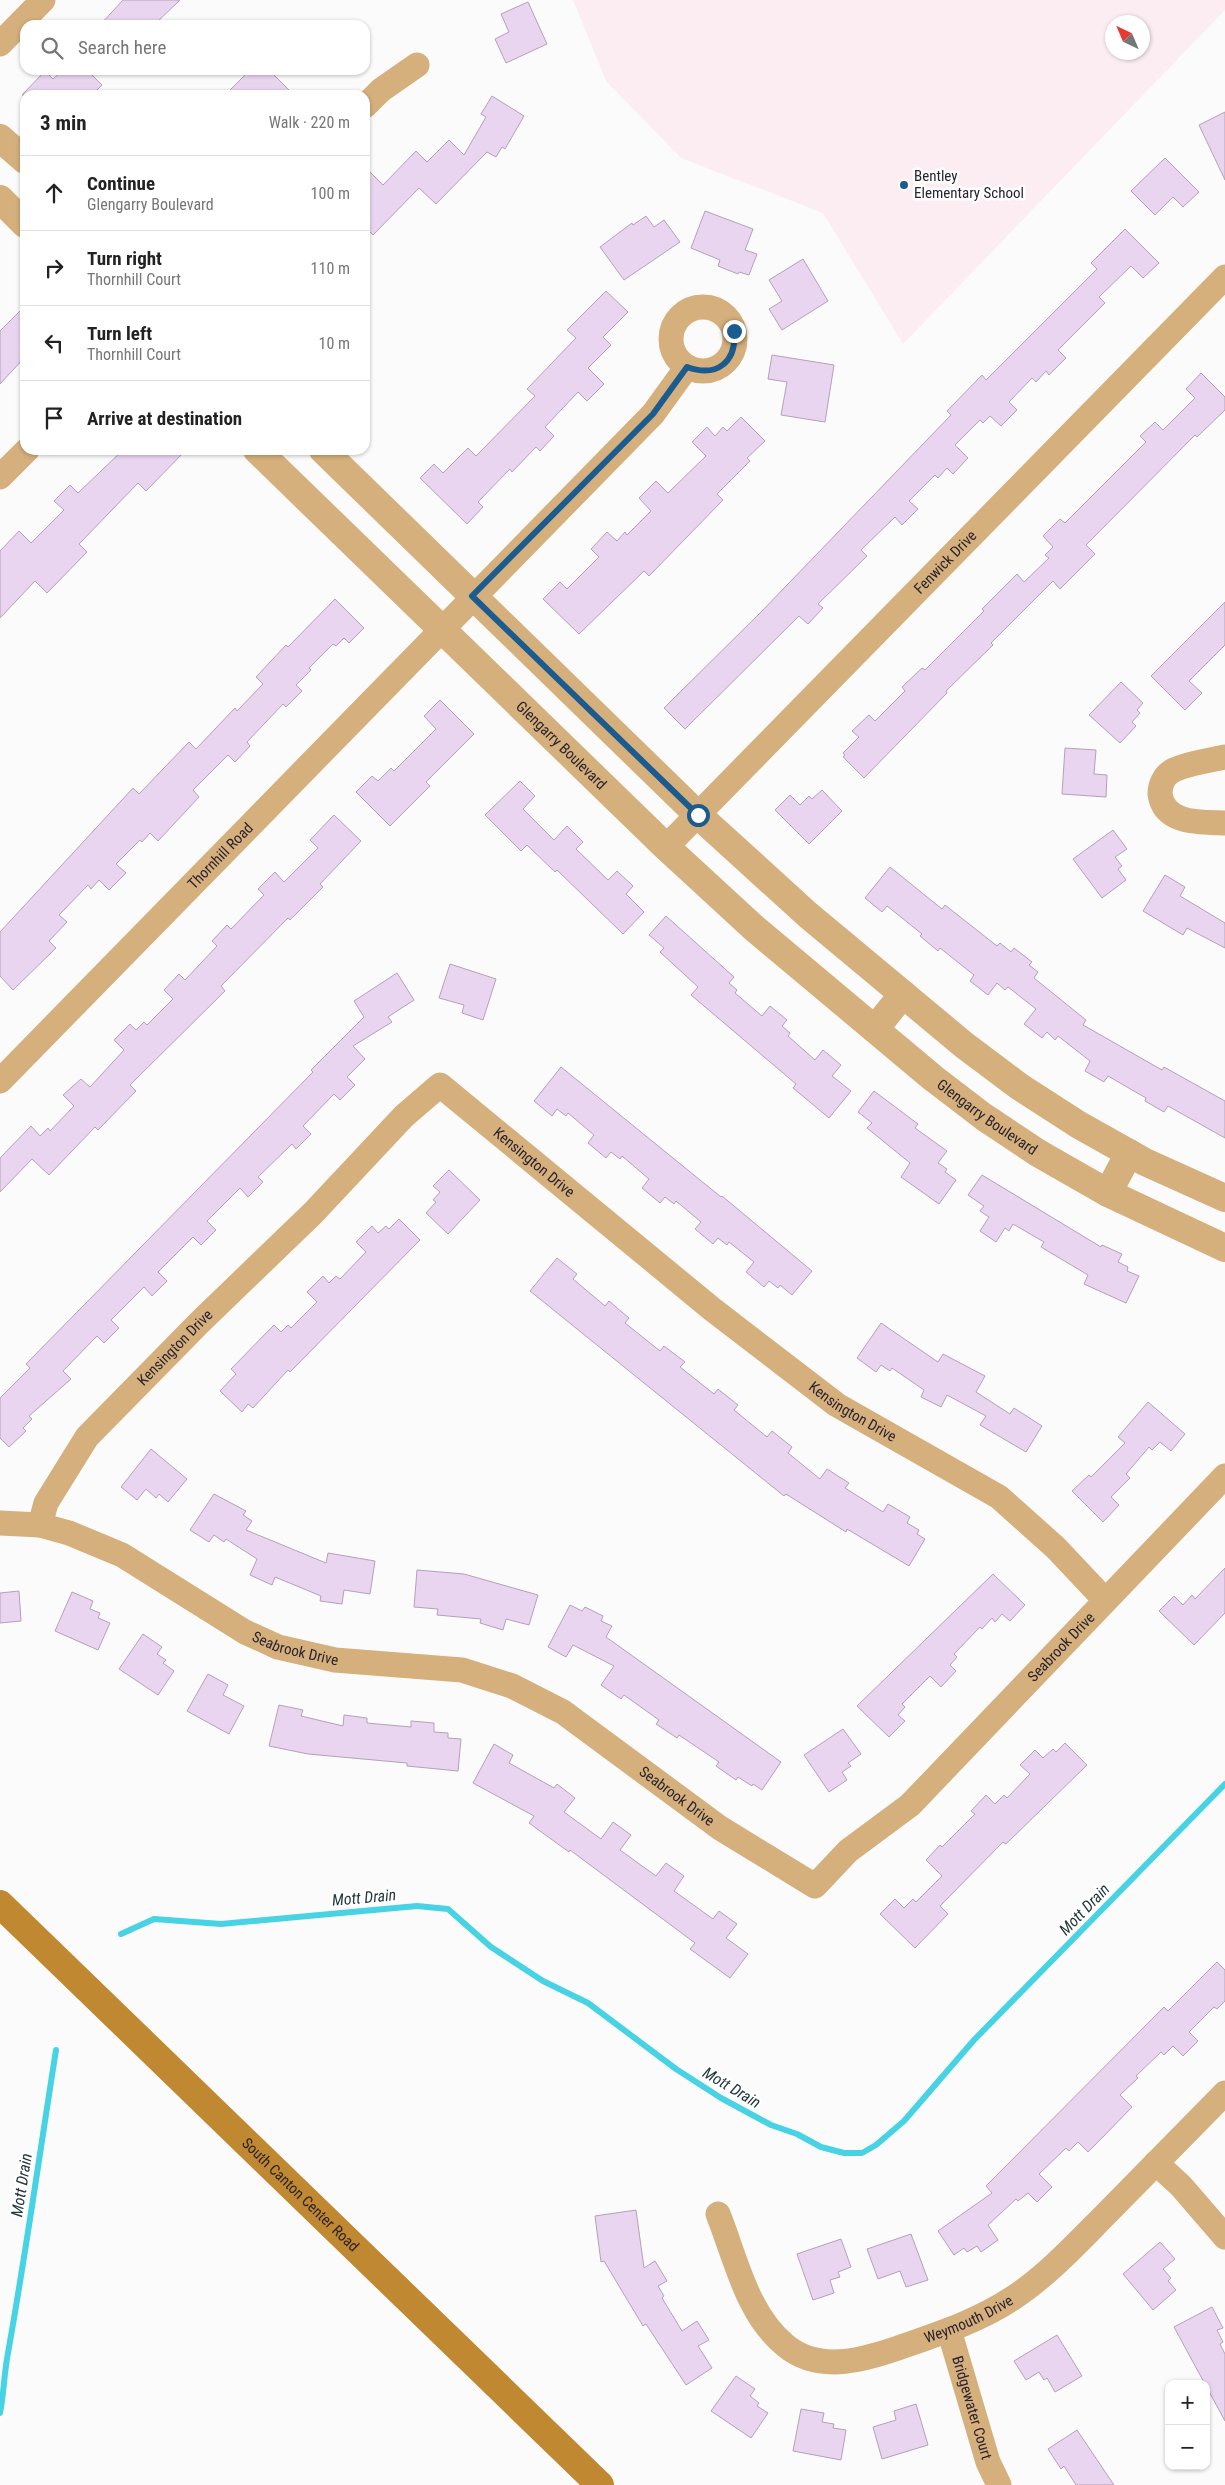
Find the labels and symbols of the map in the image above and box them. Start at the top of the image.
north arrow [1105,15,1150,60]
place label: Bentley Elementary School [914,167,1024,202]
marker: Bentley Elementary School [898,179,910,191]
route end [723,320,746,343]
street label: Fenwick Drive [910,527,980,598]
street label: Glengarry Boulevard [512,697,610,793]
route start [687,804,710,827]
street label: Thornhill Road [184,819,257,893]
street label: Glengarry Boulevard [933,1075,1041,1159]
street label: Kensington Drive [490,1124,578,1201]
street label: Kensington Drive [134,1306,216,1389]
street label: Kensington Drive [805,1378,899,1446]
street label: Seabrook Drive [1024,1609,1099,1685]
street label: Seabrook Drive [249,1627,340,1669]
street label: Seabrook Drive [636,1762,718,1830]
water label: Mott Drain [1055,1880,1113,1939]
water label: Mott Drain [331,1885,397,1910]
water label: Mott Drain [699,2063,764,2112]
street label: South Canton Center Road [238,2134,362,2255]
water label: Mott Drain [7,2152,36,2218]
street label: Weymouth Drive [922,2291,1016,2347]
street label: Bridgewater Court [948,2354,996,2462]

